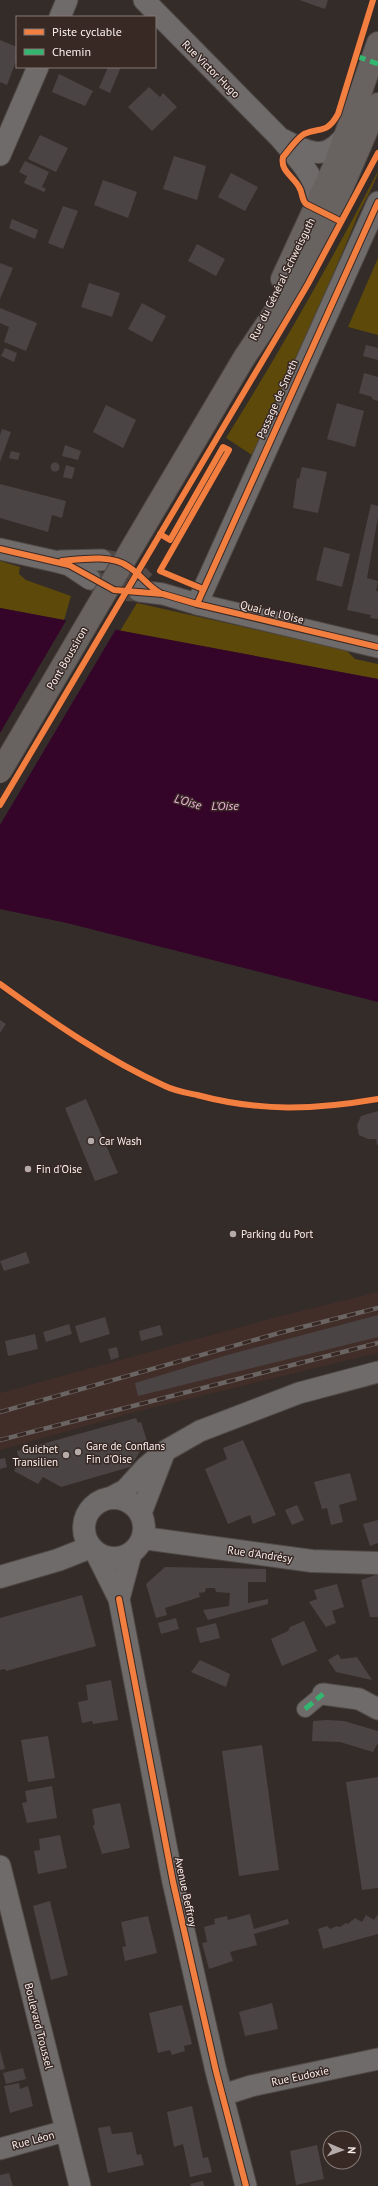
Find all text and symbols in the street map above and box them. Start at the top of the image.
legend [16,16,156,68]
text: Piste cyclable [52,24,122,39]
street label: Rue Victor Hugo [179,37,243,101]
text: Chemin [52,44,91,59]
street label: Rue du Général Schweisguth [246,215,318,343]
street label: Passage de Smeth [253,357,301,441]
street label: Quai de l'Oise [239,597,306,627]
street label: Pont Boussiron [43,624,91,692]
water label: L'Oise [173,790,204,813]
water label: L’Oise [211,798,239,813]
place label: Car Wash [99,1134,142,1148]
marker: Car Wash [86,1136,96,1146]
place label: Fin d'Oise [36,1162,83,1176]
marker: Fin d'Oise [23,1164,33,1174]
place label: Parking du Port [241,1227,314,1241]
marker: Parking du Port [228,1229,238,1239]
place label: Gare de Conflans Fin d'Oise [86,1439,166,1466]
place label: Guichet Transilien [12,1442,58,1469]
marker: Gare de Conflans Fin d'Oise [73,1447,83,1457]
marker: Guichet Transilien [61,1450,71,1460]
street label: Rue d'Andrésy [227,1543,294,1566]
street label: Avenue Beffroy [172,1856,200,1929]
street label: Boulevard Troussel [22,1981,57,2071]
street label: Rue Eudoxie [270,2063,330,2089]
street label: Rue Léon [10,2128,56,2152]
north arrow [322,2130,362,2170]
text: N [345,2146,359,2154]

